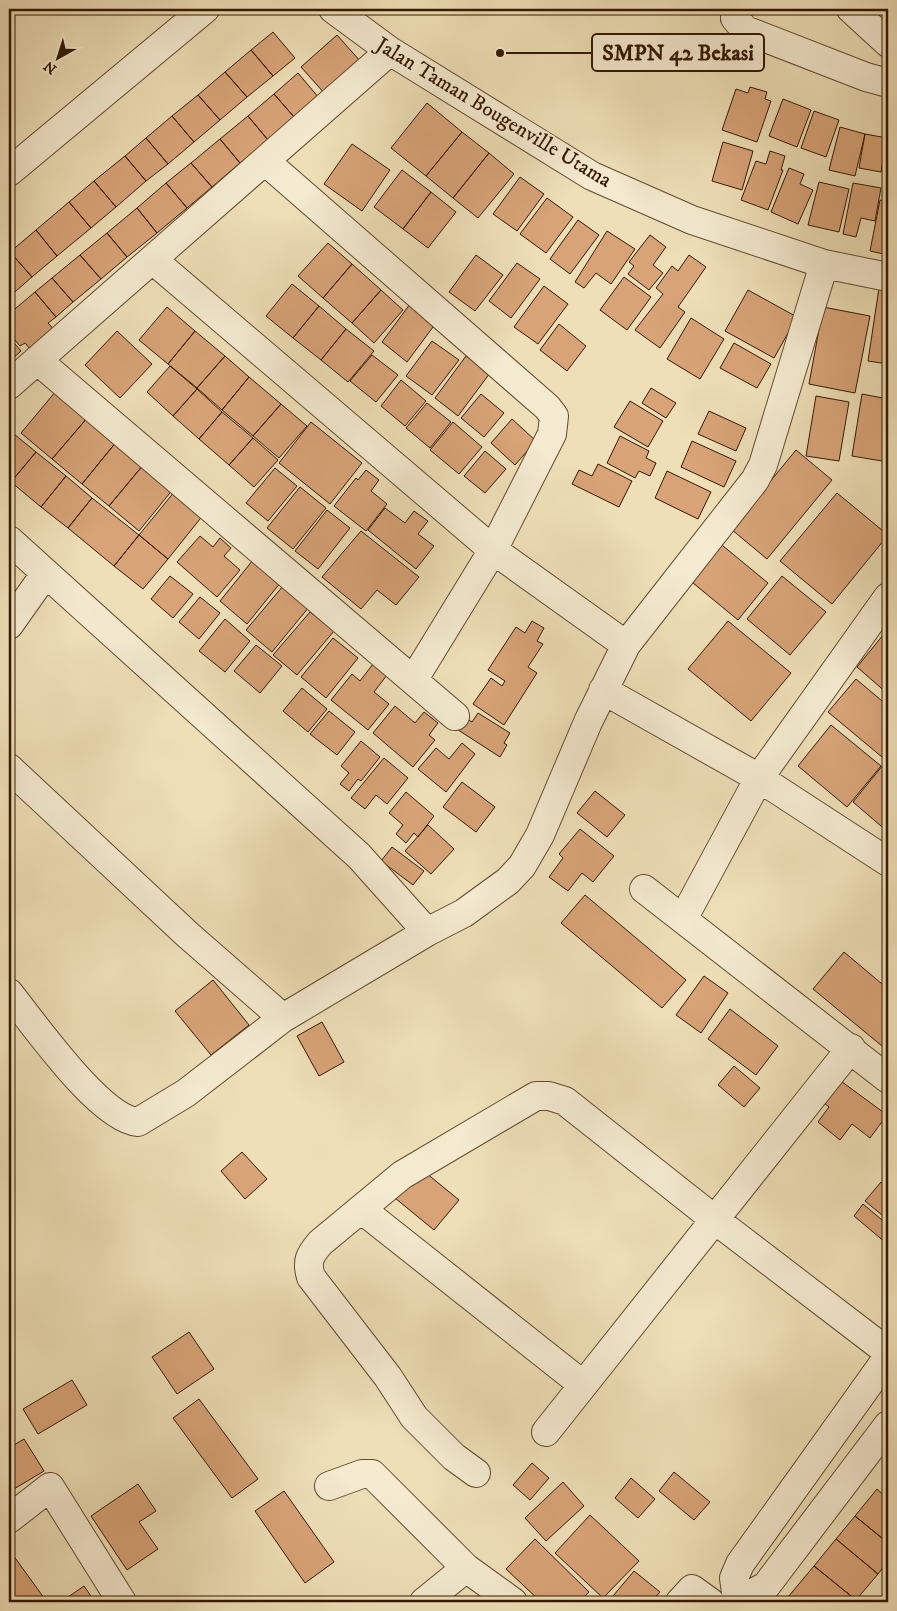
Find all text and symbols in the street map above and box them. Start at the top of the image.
street label: Jalan Taman Bougenville Utama [369,31,616,194]
north arrow [32,32,82,82]
callout: SMPN 42 Bekasi [592,34,764,71]
text: SMPN 42 Bekasi [602,40,754,67]
text: N [40,56,61,78]

